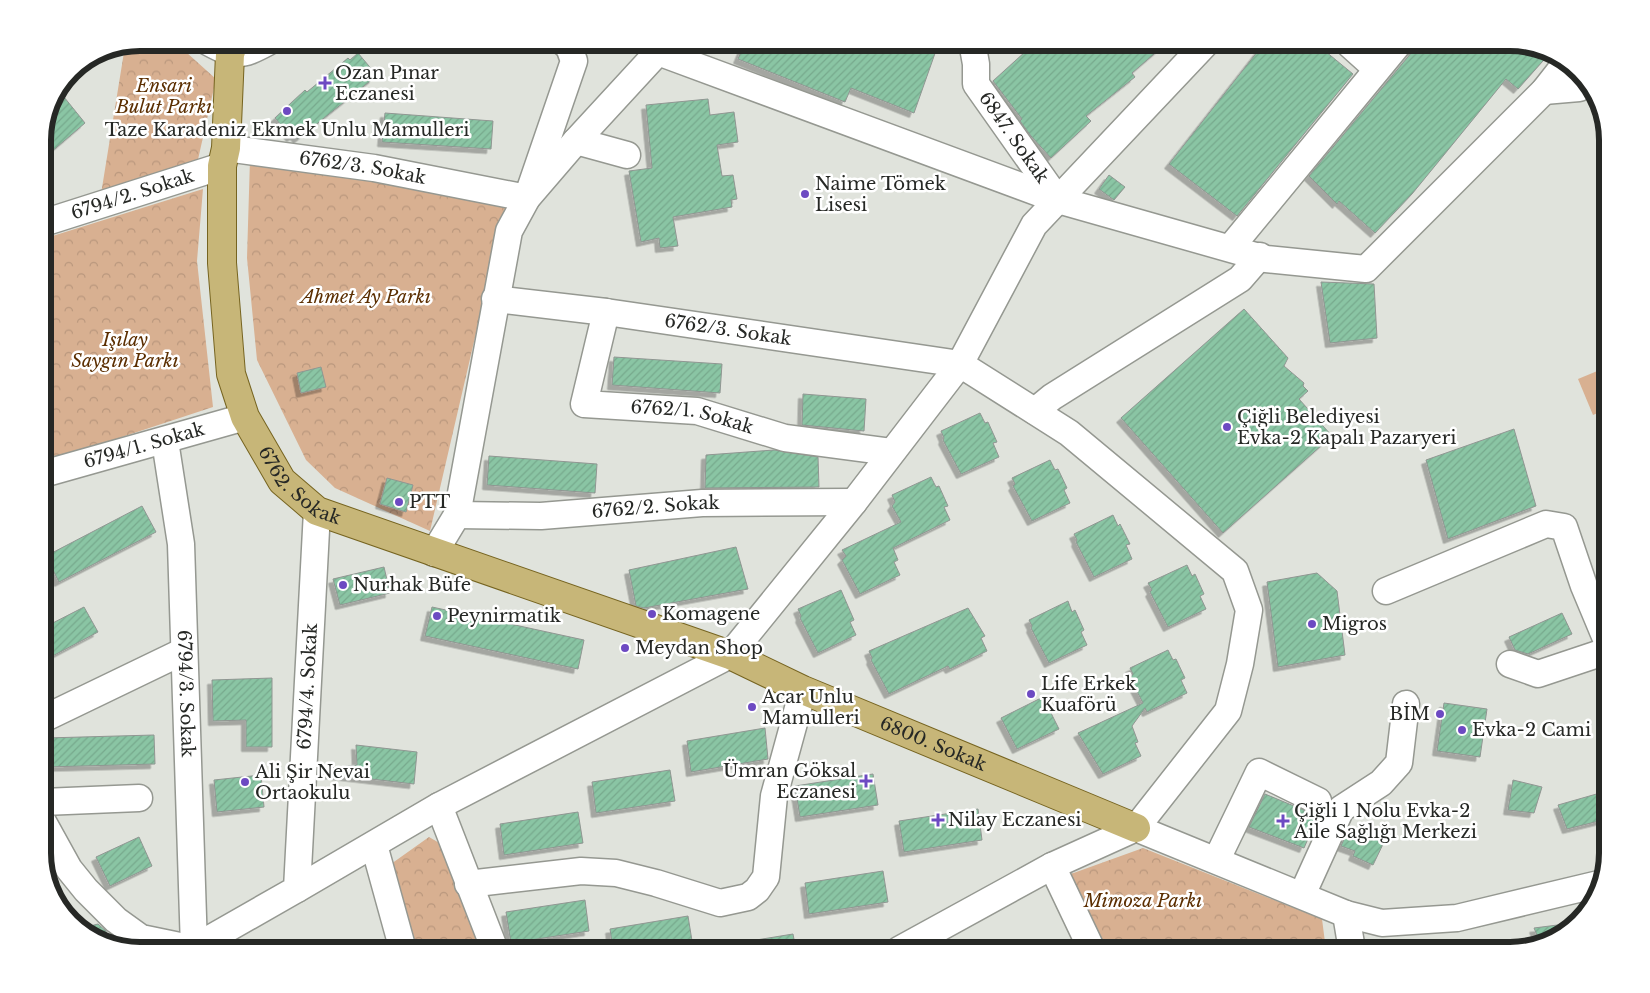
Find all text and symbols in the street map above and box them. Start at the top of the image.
place label: Ozan Pınar Eczanesi [335,62,439,105]
park label: Ensari Bulut Parkı [115,75,212,118]
marker: Ozan Pınar Eczanesi [319,77,331,89]
street label: 6847. Sokak [974,88,1054,187]
marker: Taze Karadeniz Ekmek Unlu Mamulleri [281,105,293,117]
place label: Taze Karadeniz Ekmek Unlu Mamulleri [105,119,469,141]
street label: 6762/3. Sokak [298,147,428,189]
street label: 6794/2. Sokak [68,165,197,224]
place label: Naime Tömek Lisesi [815,173,946,216]
marker: Naime Tömek Lisesi [799,188,811,200]
park label: Ahmet Ay Parkı [299,286,431,308]
street label: 6762/3. Sokak [663,310,793,350]
park label: Işılay Saygın Parkı [71,329,179,372]
street label: 6762/1. Sokak [630,396,756,439]
place label: Çiğli Belediyesi Evka-2 Kapalı Pazaryeri [1237,406,1456,449]
street label: 6794/1. Sokak [81,418,207,473]
marker: Çiğli Belediyesi Evka-2 Kapalı Pazaryeri [1221,421,1233,433]
street label: 6762. Sokak [253,443,344,529]
place label: PTT [409,491,451,513]
street label: 6762/2. Sokak [591,492,720,523]
marker: PTT [393,496,405,508]
place label: Nurhak Büfe [353,574,471,596]
marker: Nurhak Büfe [337,579,349,591]
place label: Komagene [662,603,760,625]
place label: Peynirmatik [447,605,561,627]
marker: Komagene [646,608,658,620]
marker: Peynirmatik [431,610,443,622]
place label: Migros [1322,613,1387,635]
marker: Migros [1306,618,1318,630]
street label: 6794/4. Sokak [293,623,322,750]
street label: 6794/3. Sokak [173,630,199,758]
place label: Meydan Shop [635,637,763,659]
marker: Meydan Shop [619,642,631,654]
place label: Life Erkek Kuaförü [1041,673,1136,716]
place label: Acar Unlu Mamulleri [761,686,860,729]
marker: Life Erkek Kuaförü [1025,688,1037,700]
marker: Acar Unlu Mamulleri [746,701,758,713]
place label: BİM [1389,702,1430,725]
marker: BİM [1434,708,1446,720]
street label: 6800. Sokak [877,712,990,776]
place label: Evka-2 Cami [1472,719,1591,741]
marker: Evka-2 Cami [1456,724,1468,736]
place label: Ümran Göksal Eczanesi [723,759,856,803]
place label: Ali Şir Nevai Ortaokulu [254,761,370,804]
marker: Ümran Göksal Eczanesi [860,775,872,787]
marker: Ali Şir Nevai Ortaokulu [239,776,251,788]
place label: Çiğli 1 Nolu Evka-2 Aile Sağlığı Merkezi [1293,800,1477,843]
place label: Nilay Eczanesi [948,809,1081,831]
marker: Nilay Eczanesi [932,814,944,826]
marker: Çiğli 1 Nolu Evka-2 Aile Sağlığı Merkezi [1276,814,1290,828]
park label: Mimoza Parkı [1083,890,1202,912]

